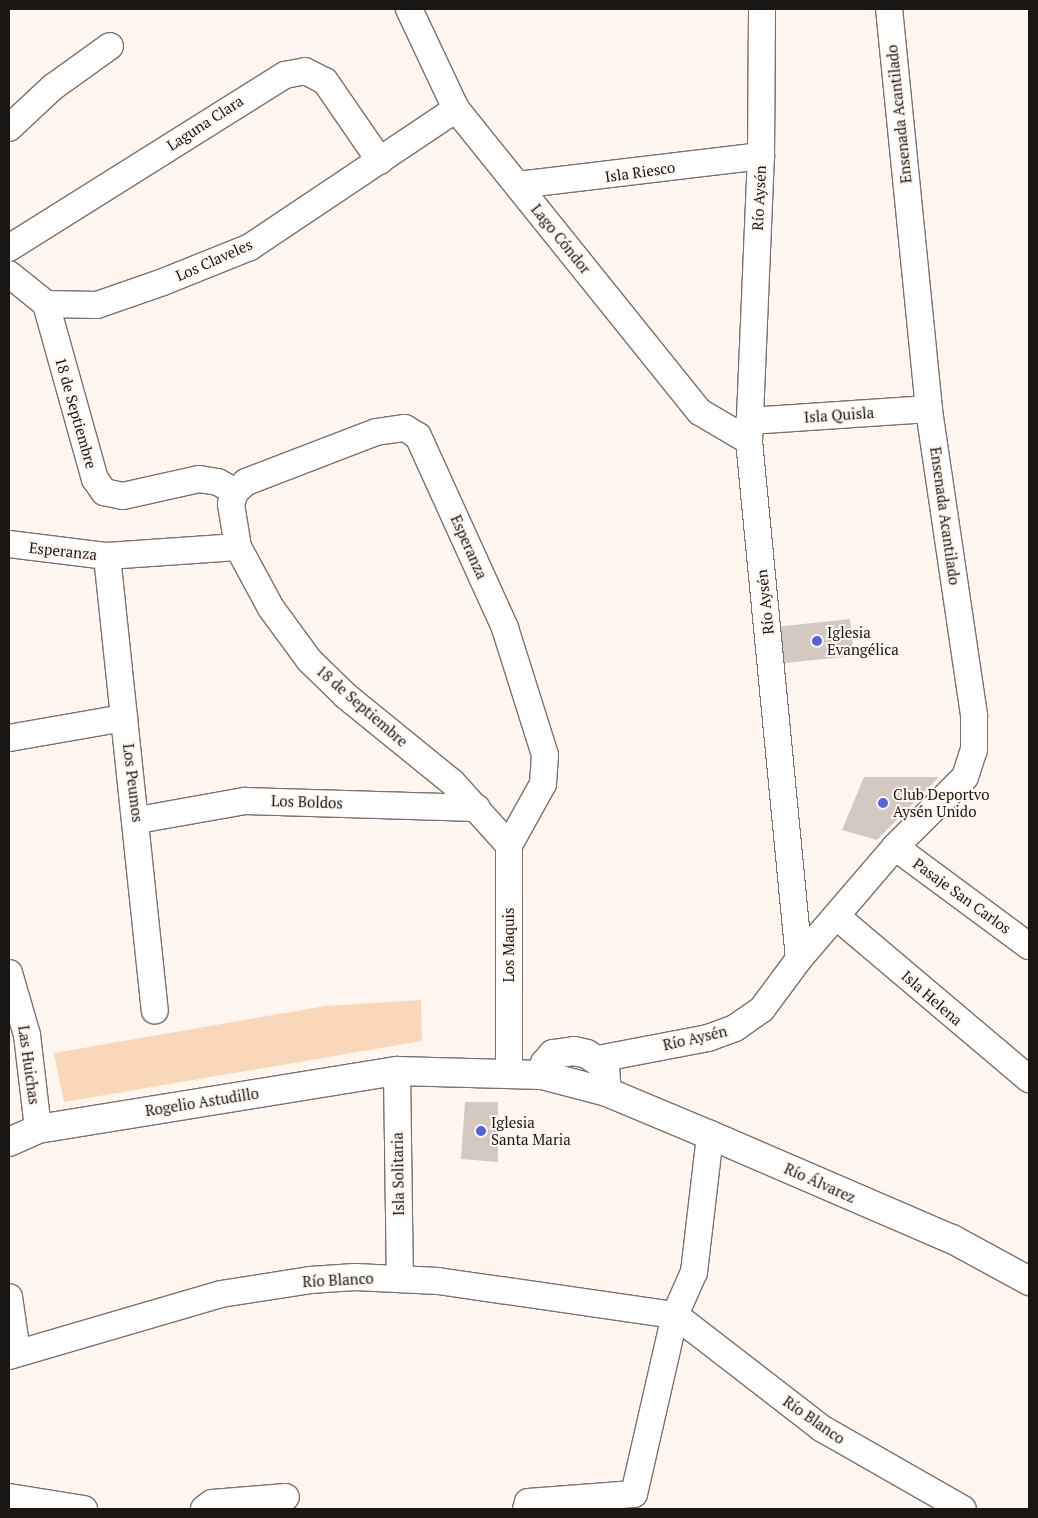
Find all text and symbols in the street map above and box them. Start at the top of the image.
street label: Ensenada Acantilado [883,44,915,184]
street label: Laguna Clara [163,92,247,154]
street label: Isla Riesco [604,158,676,186]
street label: Río Aysén [748,165,770,231]
street label: Lago Cóndor [527,200,595,278]
street label: Los Claveles [173,235,255,285]
street label: 18 de Septiembre [51,355,101,471]
street label: Isla Quisla [803,404,875,426]
street label: Ensenada Acantilado [926,446,964,586]
street label: Esperanza [447,512,491,582]
street label: Esperanza [28,538,98,564]
street label: Río Aysén [753,568,777,636]
place label: Iglesia Evangélica [827,623,899,658]
marker: Iglesia Evangélica [811,635,823,647]
street label: 18 de Septiembre [313,661,411,751]
street label: Los Peumos [119,743,147,823]
place label: Club Deportvo Aysén Unido [893,785,989,820]
street label: Los Boldos [271,792,343,812]
marker: Club Deportvo Aysén Unido [877,797,889,809]
street label: Pasaje San Carlos [910,854,1014,938]
street label: Los Maquis [500,907,518,983]
street label: Isla Helena [898,967,966,1029]
street label: Río Aysén [661,1022,729,1054]
street label: Las Huichas [15,1024,43,1106]
street label: Rogelio Astudillo [144,1084,260,1120]
place label: Iglesia Santa Maria [491,1113,571,1148]
marker: Iglesia Santa Maria [475,1125,487,1137]
street label: Isla Solitaria [388,1132,408,1216]
street label: Río Álvarez [781,1159,859,1207]
street label: Río Blanco [302,1269,374,1291]
street label: Río Blanco [780,1392,848,1448]

